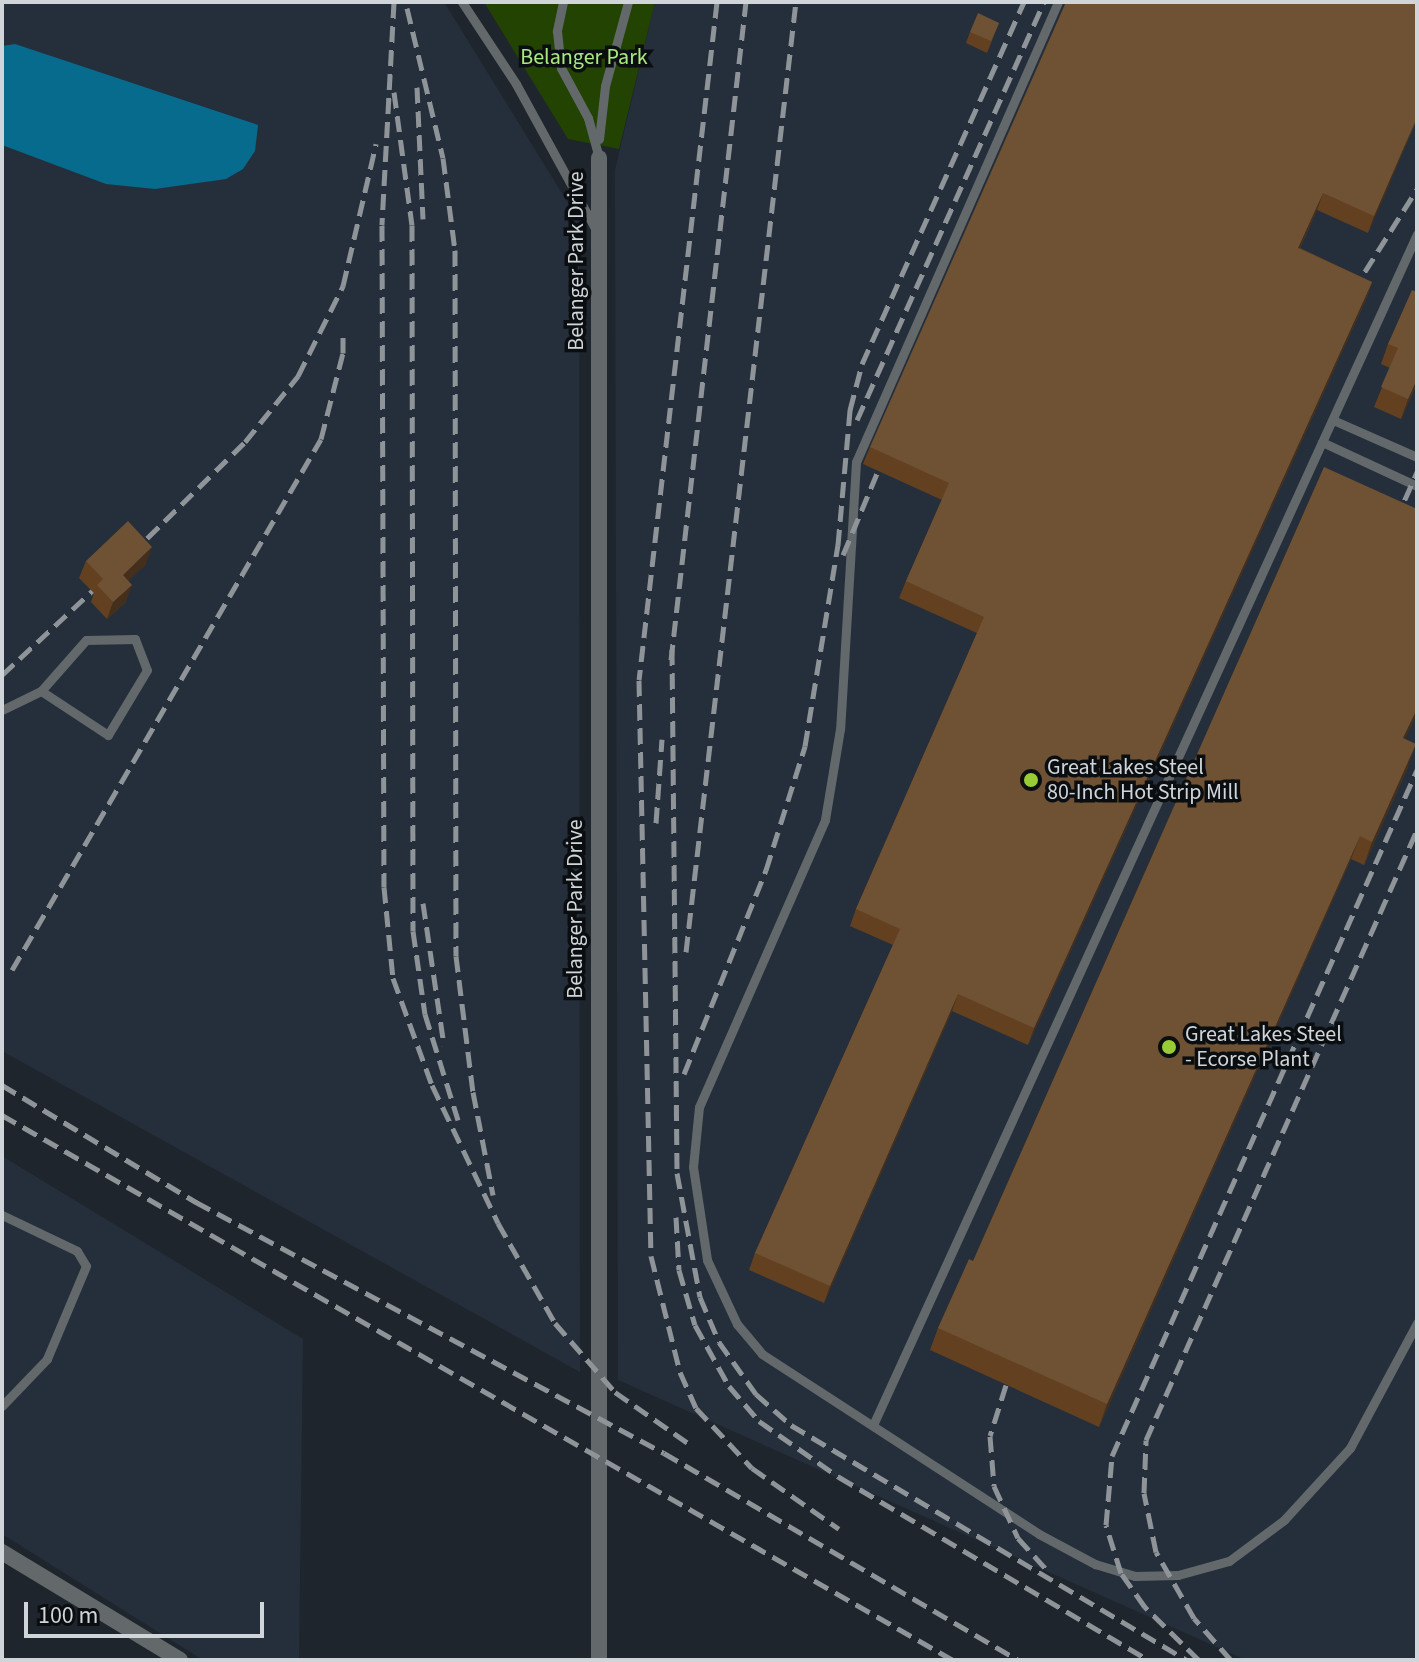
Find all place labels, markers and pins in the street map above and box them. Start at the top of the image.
place label: Great Lakes Steel 80-Inch Hot Strip Mill [1047,754,1239,806]
marker: Great Lakes Steel 80-Inch Hot Strip Mill [1022,771,1040,789]
place label: Great Lakes Steel - Ecorse Plant [1185,1021,1342,1072]
marker: Great Lakes Steel - Ecorse Plant [1160,1038,1178,1056]

